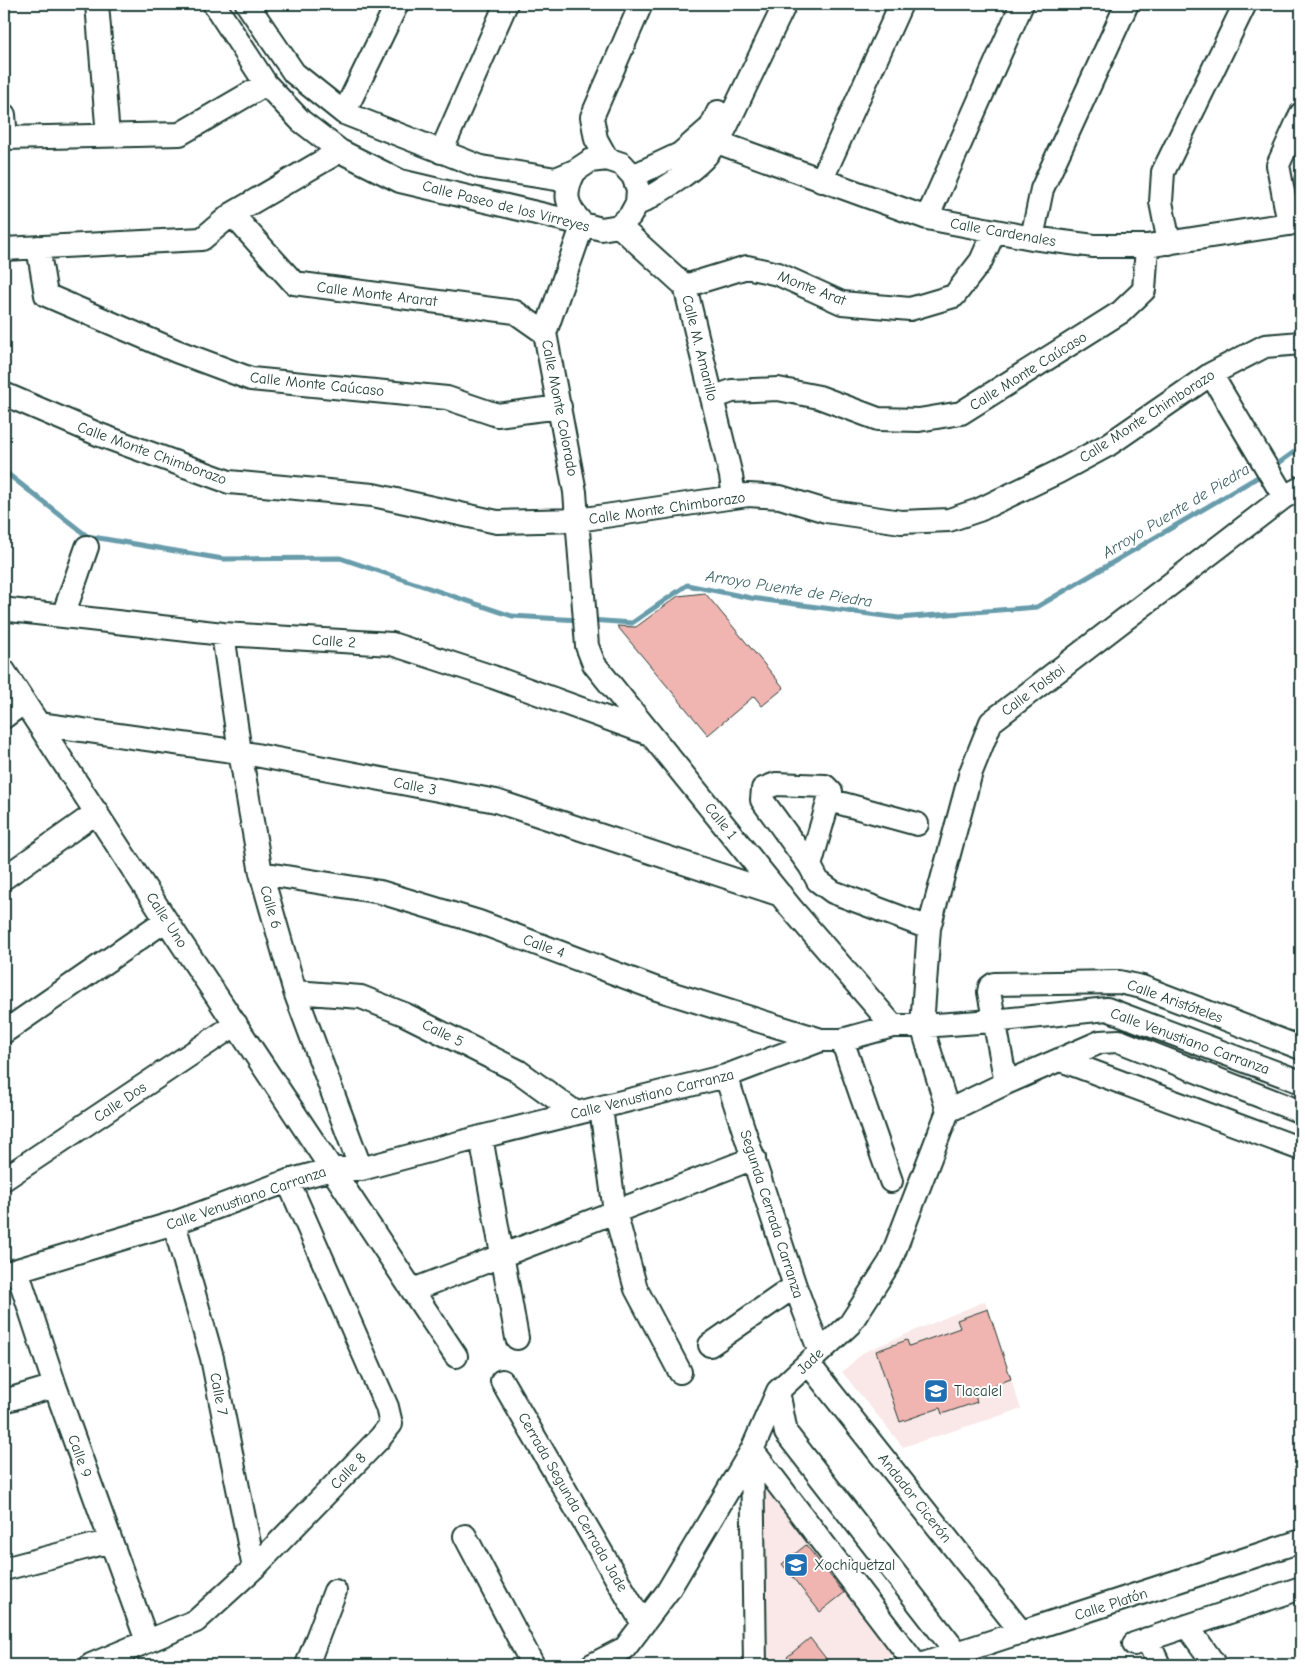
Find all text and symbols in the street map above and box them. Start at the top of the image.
street label: Calle Paseo de los Virreyes [420,176,592,236]
street label: Calle Cardenales [949,214,1057,250]
street label: Monte Arat [775,267,849,309]
street label: Calle Monte Ararat [316,278,439,310]
street label: Calle M. Amarillo [678,293,722,403]
street label: Calle Monte Caúcaso [966,328,1090,414]
street label: Calle Monte Colorado [538,338,582,478]
street label: Calle Monte Chimborazo [1076,365,1218,467]
street label: Calle Monte Caúcaso [249,368,385,400]
street label: Calle Monte Chimborazo [75,418,229,488]
water label: Arroyo Puente de Piedra [1098,460,1253,563]
street label: Calle Monte Chimborazo [588,488,746,528]
water label: Arroyo Puente de Piedra [704,567,873,611]
street label: Calle 2 [311,630,357,652]
street label: Calle Tolstoi [998,660,1068,720]
street label: Calle 3 [392,773,438,799]
street label: Calle 1 [701,799,741,843]
street label: Calle 6 [256,883,286,931]
street label: Calle Uno [142,889,192,951]
street label: Calle 4 [521,930,567,962]
street label: Calle Aristóteles [1125,975,1225,1027]
street label: Calle Venustiano Carranza [1108,1004,1272,1078]
street label: Calle 5 [419,1015,467,1051]
street label: Calle Venustiano Carranza [568,1065,736,1123]
street label: Calle Dos [90,1078,150,1126]
street label: Segunda Cerrada Carranza [736,1128,808,1300]
street label: Calle Venustiano Carranza [164,1162,328,1234]
street label: Jade [793,1344,827,1378]
street label: Calle 7 [206,1371,232,1417]
school or university icon: Tlacalel [923,1378,949,1404]
place label: Tlacalel [954,1382,1002,1400]
street label: Cerrada Segunda Cerrada Jade [514,1409,632,1595]
street label: Calle 9 [64,1432,96,1480]
street label: Calle 8 [326,1449,370,1493]
street label: Andador Cicerón [874,1450,956,1546]
school or university icon: Xochiquetzal [783,1552,809,1578]
place label: Xochiquetzal [814,1556,895,1574]
street label: Calle Platón [1072,1584,1150,1624]

